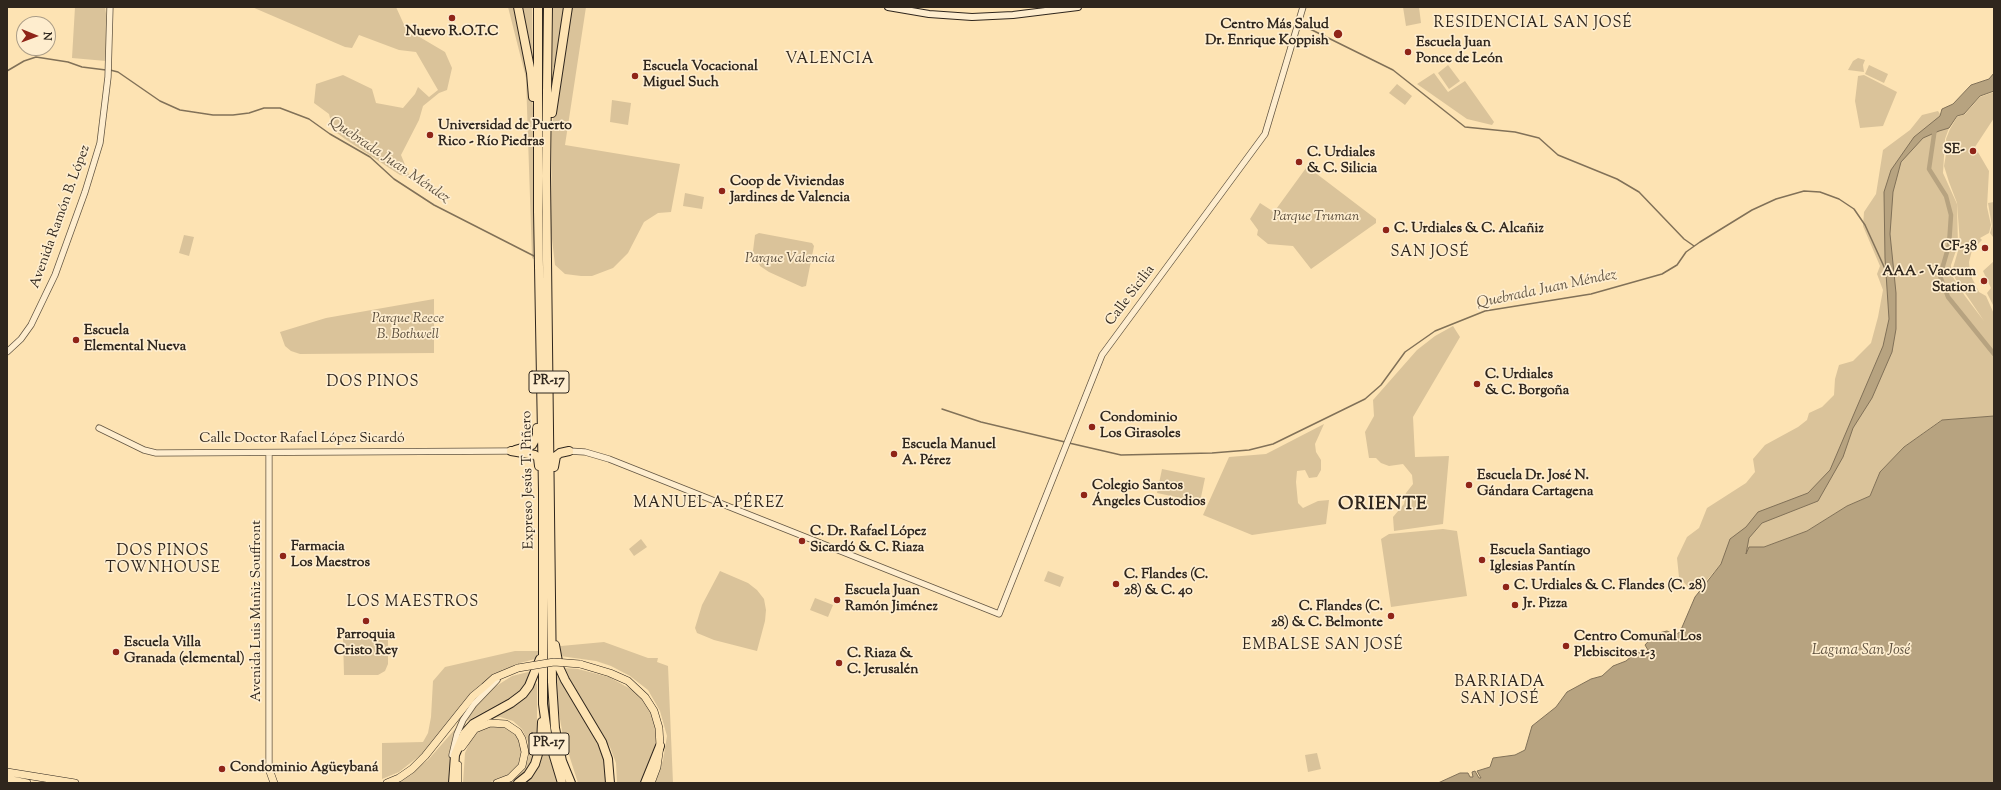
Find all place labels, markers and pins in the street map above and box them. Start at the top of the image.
marker: Nuevo R.O.T.C [447,13,457,23]
place label: Centro Más Salud Dr. Enrique Koppish [1205,18,1329,50]
place label: Nuevo R.O.T.C [405,25,499,41]
marker: Centro Más Salud Dr. Enrique Koppish [1332,28,1344,40]
place label: Escuela Juan Ponce de León [1416,36,1503,68]
marker: Escuela Juan Ponce de León [1403,47,1413,57]
place label: Escuela Vocacional Miguel Such [643,60,758,92]
marker: Escuela Vocacional Miguel Such [630,71,640,81]
place label: Universidad de Puerto Rico - Río Piedras [438,119,572,152]
marker: Universidad de Puerto Rico - Río Piedras [425,130,435,140]
place label: SE- [1943,143,1965,159]
place label: C. Urdiales & C. Silicia [1307,146,1377,178]
marker: SE- [1968,146,1978,156]
marker: C. Urdiales & C. Silicia [1294,157,1304,167]
place label: Coop de Viviendas Jardines de Valencia [730,175,850,208]
marker: Coop de Viviendas Jardines de Valencia [717,186,727,196]
place label: C. Urdiales & C. Alcañiz [1394,222,1544,238]
marker: C. Urdiales & C. Alcañiz [1381,225,1391,235]
place label: CF-38 [1941,240,1977,256]
marker: CF-38 [1980,243,1990,253]
place label: AAA - Vaccum Station [1882,265,1976,298]
marker: AAA - Vaccum Station [1979,276,1989,286]
place label: Escuela Elemental Nueva [84,324,186,356]
marker: Escuela Elemental Nueva [71,335,81,345]
place label: C. Urdiales & C. Borgoña [1485,368,1569,400]
marker: C. Urdiales & C. Borgoña [1472,379,1482,389]
place label: Condominio Los Girasoles [1100,411,1181,444]
marker: Condominio Los Girasoles [1087,422,1097,432]
place label: Escuela Manuel A. Pérez [902,438,996,470]
marker: Escuela Manuel A. Pérez [889,449,899,459]
place label: Escuela Dr. José N. Gándara Cartagena [1477,469,1594,502]
place label: Colegio Santos Ángeles Custodios [1092,479,1206,512]
marker: Escuela Dr. José N. Gándara Cartagena [1464,480,1474,490]
marker: Colegio Santos Ángeles Custodios [1079,490,1089,500]
place label: C. Dr. Rafael López Sicardó & C. Riaza [810,525,926,558]
marker: C. Dr. Rafael López Sicardó & C. Riaza [797,536,807,546]
place label: Farmacia Los Maestros [291,540,370,572]
place label: Escuela Santiago Iglesias Pantín [1490,544,1591,576]
marker: Farmacia Los Maestros [278,551,288,561]
marker: Escuela Santiago Iglesias Pantín [1477,555,1487,565]
place label: C. Flandes (C. 28) & C. 40 [1124,568,1208,600]
marker: C. Flandes (C. 28) & C. 40 [1111,579,1121,589]
place label: C. Urdiales & C. Flandes (C. 28) [1514,579,1706,595]
marker: C. Urdiales & C. Flandes (C. 28) [1501,582,1511,592]
place label: Escuela Juan Ramón Jiménez [845,584,938,616]
marker: Escuela Juan Ramón Jiménez [832,595,842,605]
place label: Jr. Pizza [1523,597,1567,613]
place label: C. Flandes (C. 28) & C. Belmonte [1271,600,1383,632]
marker: Jr. Pizza [1510,600,1520,610]
marker: C. Flandes (C. 28) & C. Belmonte [1386,611,1396,621]
marker: Parroquia Cristo Rey [361,616,371,626]
place label: Parroquia Cristo Rey [334,628,398,660]
place label: Centro Comunal Los Plebiscitos 1-3 [1574,630,1701,662]
place label: Escuela Villa Granada (elemental) [124,636,245,668]
marker: Centro Comunal Los Plebiscitos 1-3 [1561,641,1571,651]
marker: Escuela Villa Granada (elemental) [111,647,121,657]
place label: C. Riaza & C. Jerusalén [847,647,919,680]
marker: C. Riaza & C. Jerusalén [834,658,844,668]
place label: Condominio Agüeybaná [230,761,378,777]
marker: Condominio Agüeybaná [217,764,227,774]

